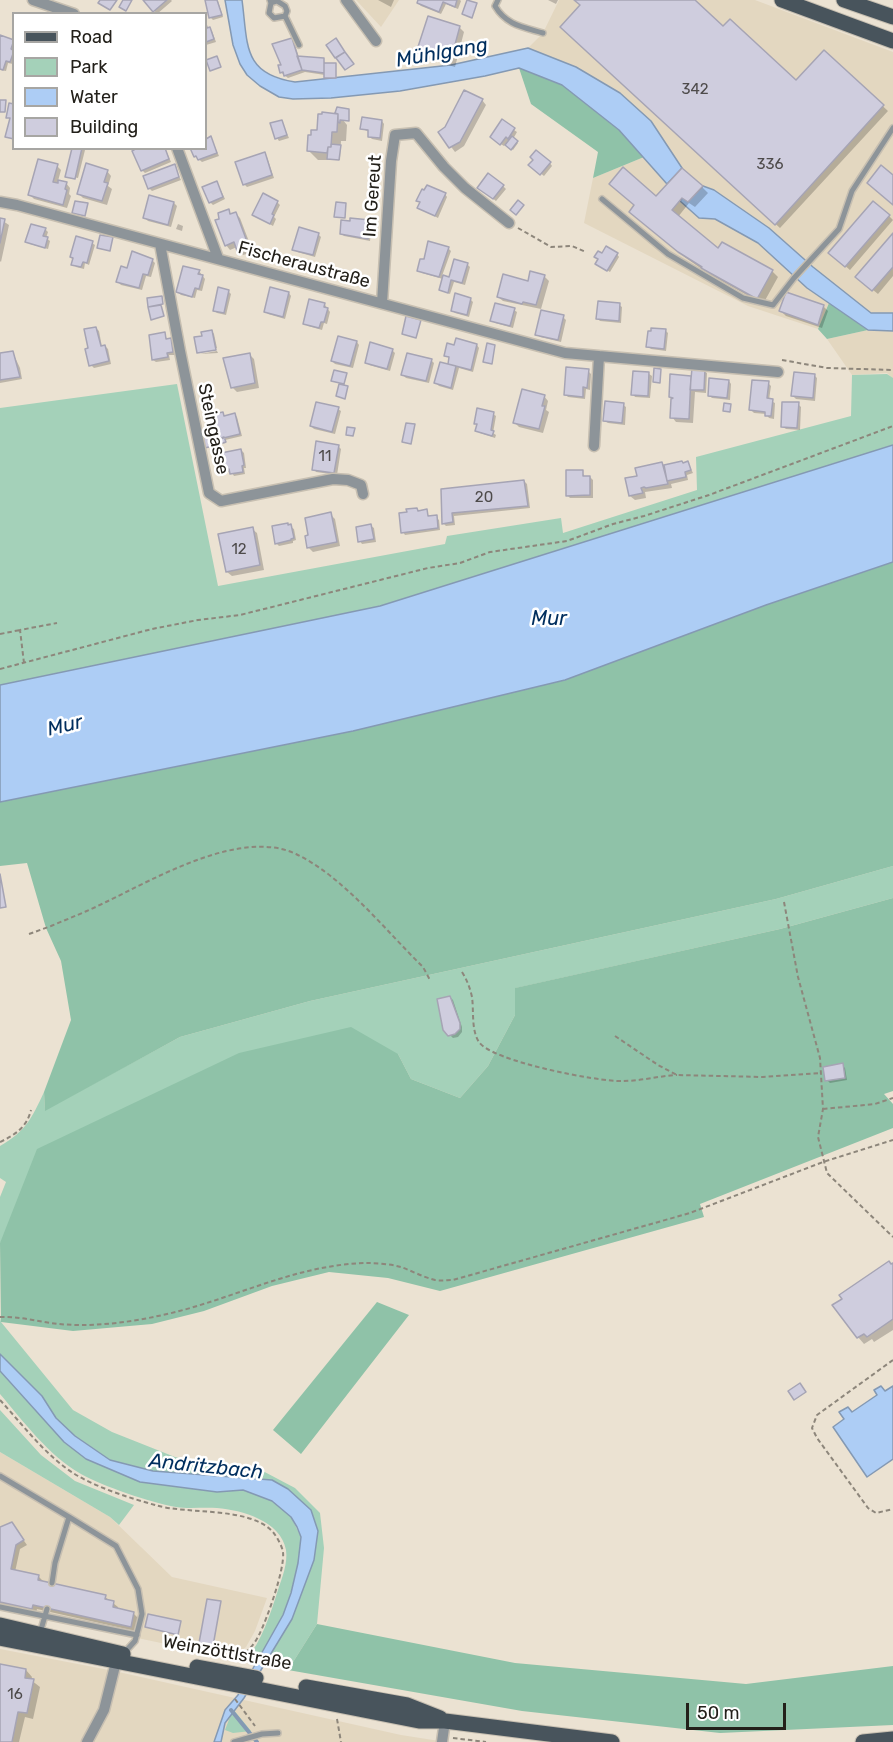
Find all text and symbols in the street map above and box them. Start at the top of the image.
legend [12,12,207,150]
text: Road [70,26,113,48]
water label: Mühlgang [394,33,490,73]
text: Park [70,56,107,78]
house number: 342 [681,81,709,99]
text: Water [70,86,118,108]
text: Building [70,116,138,138]
street label: Im Gereut [359,154,387,238]
house number: 336 [756,156,784,174]
street label: Fischeraustraße [236,237,372,293]
street label: Steingasse [193,381,233,477]
house number: 11 [319,448,331,466]
house number: 20 [475,489,493,507]
house number: 12 [231,541,247,559]
water label: Mur [531,607,567,631]
water label: Mur [45,710,85,742]
water label: Andritzbach [148,1449,264,1485]
street label: Weinzöttlstraße [161,1631,293,1675]
house number: 16 [7,1686,23,1704]
scale bar [689,1691,790,1729]
text: 50 m [697,1702,740,1724]

